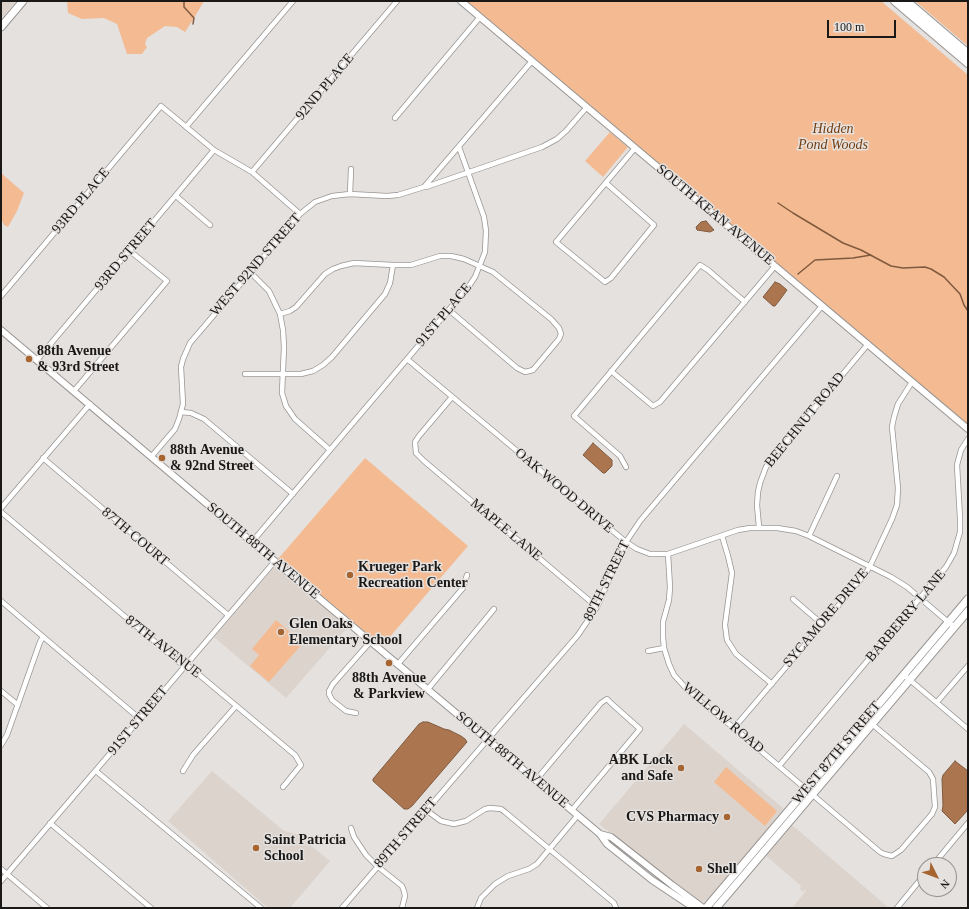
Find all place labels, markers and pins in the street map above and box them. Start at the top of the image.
place label: 88th Avenue & 93rd Street [37,343,119,376]
marker: 88th Avenue & 93rd Street [24,354,34,364]
place label: 88th Avenue & 92nd Street [170,442,254,474]
marker: 88th Avenue & 92nd Street [157,453,167,463]
place label: Krueger Park Recreation Center [358,559,468,592]
marker: Krueger Park Recreation Center [345,570,355,580]
place label: Glen Oaks Elementary School [289,616,402,648]
marker: Glen Oaks Elementary School [276,627,286,637]
marker: 88th Avenue & Parkview [384,658,394,668]
place label: 88th Avenue & Parkview [352,670,426,702]
place label: ABK Lock and Safe [609,752,673,784]
marker: ABK Lock and Safe [676,763,686,773]
place label: CVS Pharmacy [626,809,719,825]
marker: CVS Pharmacy [722,812,732,822]
place label: Saint Patricia School [264,832,346,864]
marker: Saint Patricia School [251,843,261,853]
place label: Shell [707,861,737,877]
marker: Shell [694,864,704,874]

